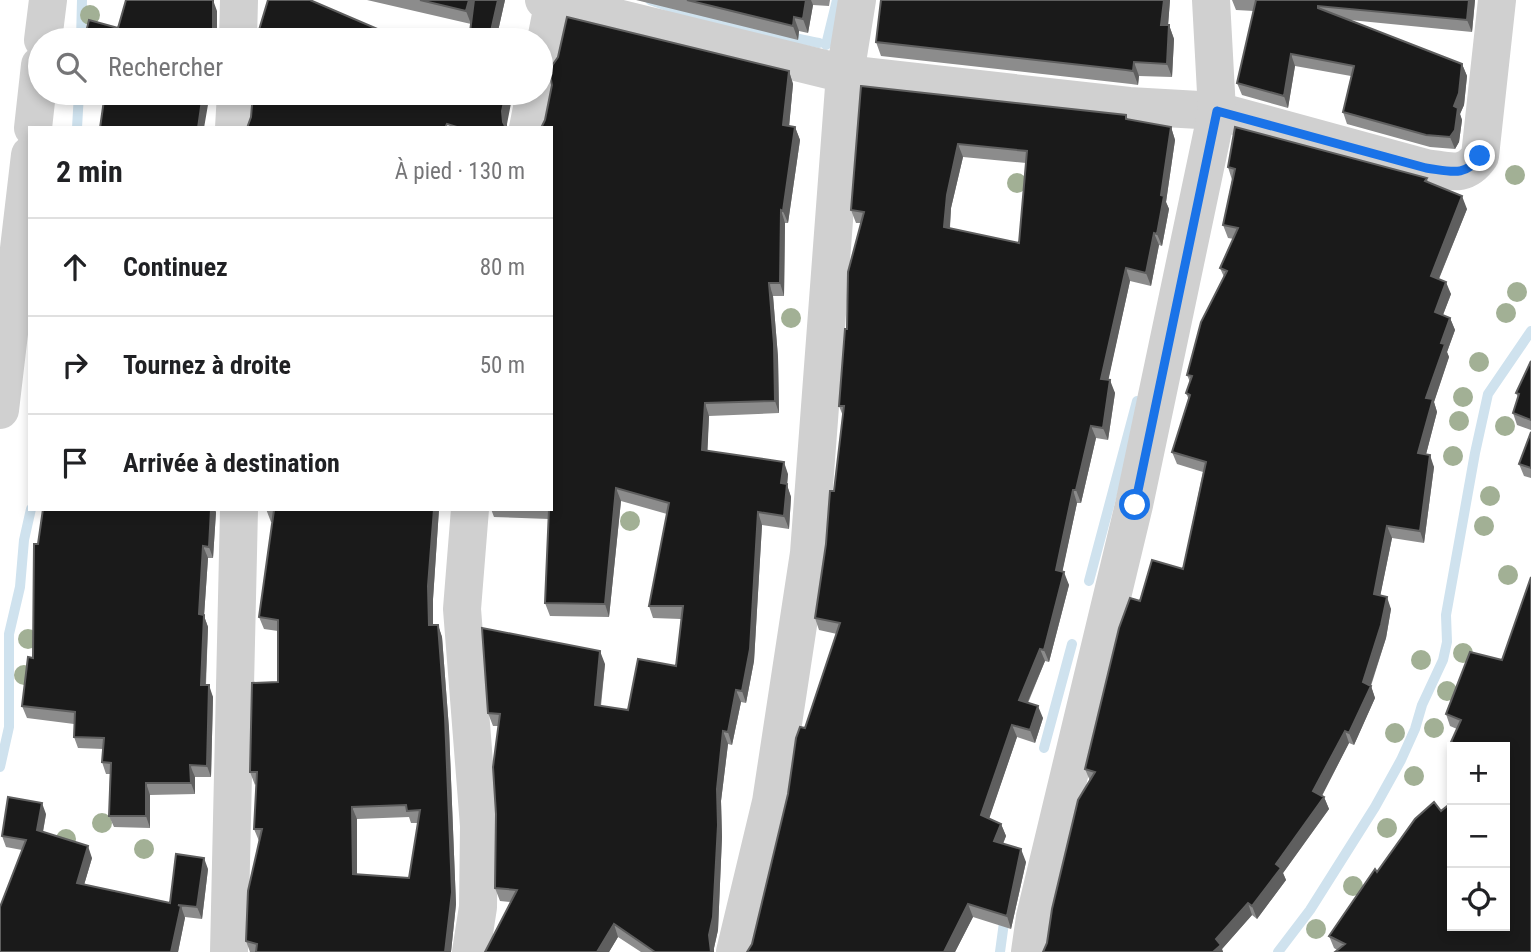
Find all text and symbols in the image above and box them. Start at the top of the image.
search box [28,28,553,105]
icon: search [52,48,90,86]
text: Rechercher [108,52,223,82]
route end [1464,140,1495,171]
text: 2 min [56,154,123,189]
text: À pied · 130 m [395,158,525,185]
icon: ahead [56,248,94,286]
text: Continuez [123,252,228,282]
text: 80 m [480,254,525,281]
icon: right [56,346,94,384]
text: Tournez à droite [123,350,291,380]
text: 50 m [480,352,525,379]
icon: arrive [56,444,94,482]
text: Arrivée à destination [123,448,340,478]
route start [1119,489,1150,520]
map controls [1447,742,1510,931]
button: + [1447,742,1510,805]
button: − [1447,805,1510,868]
button: locate [1447,868,1510,931]

